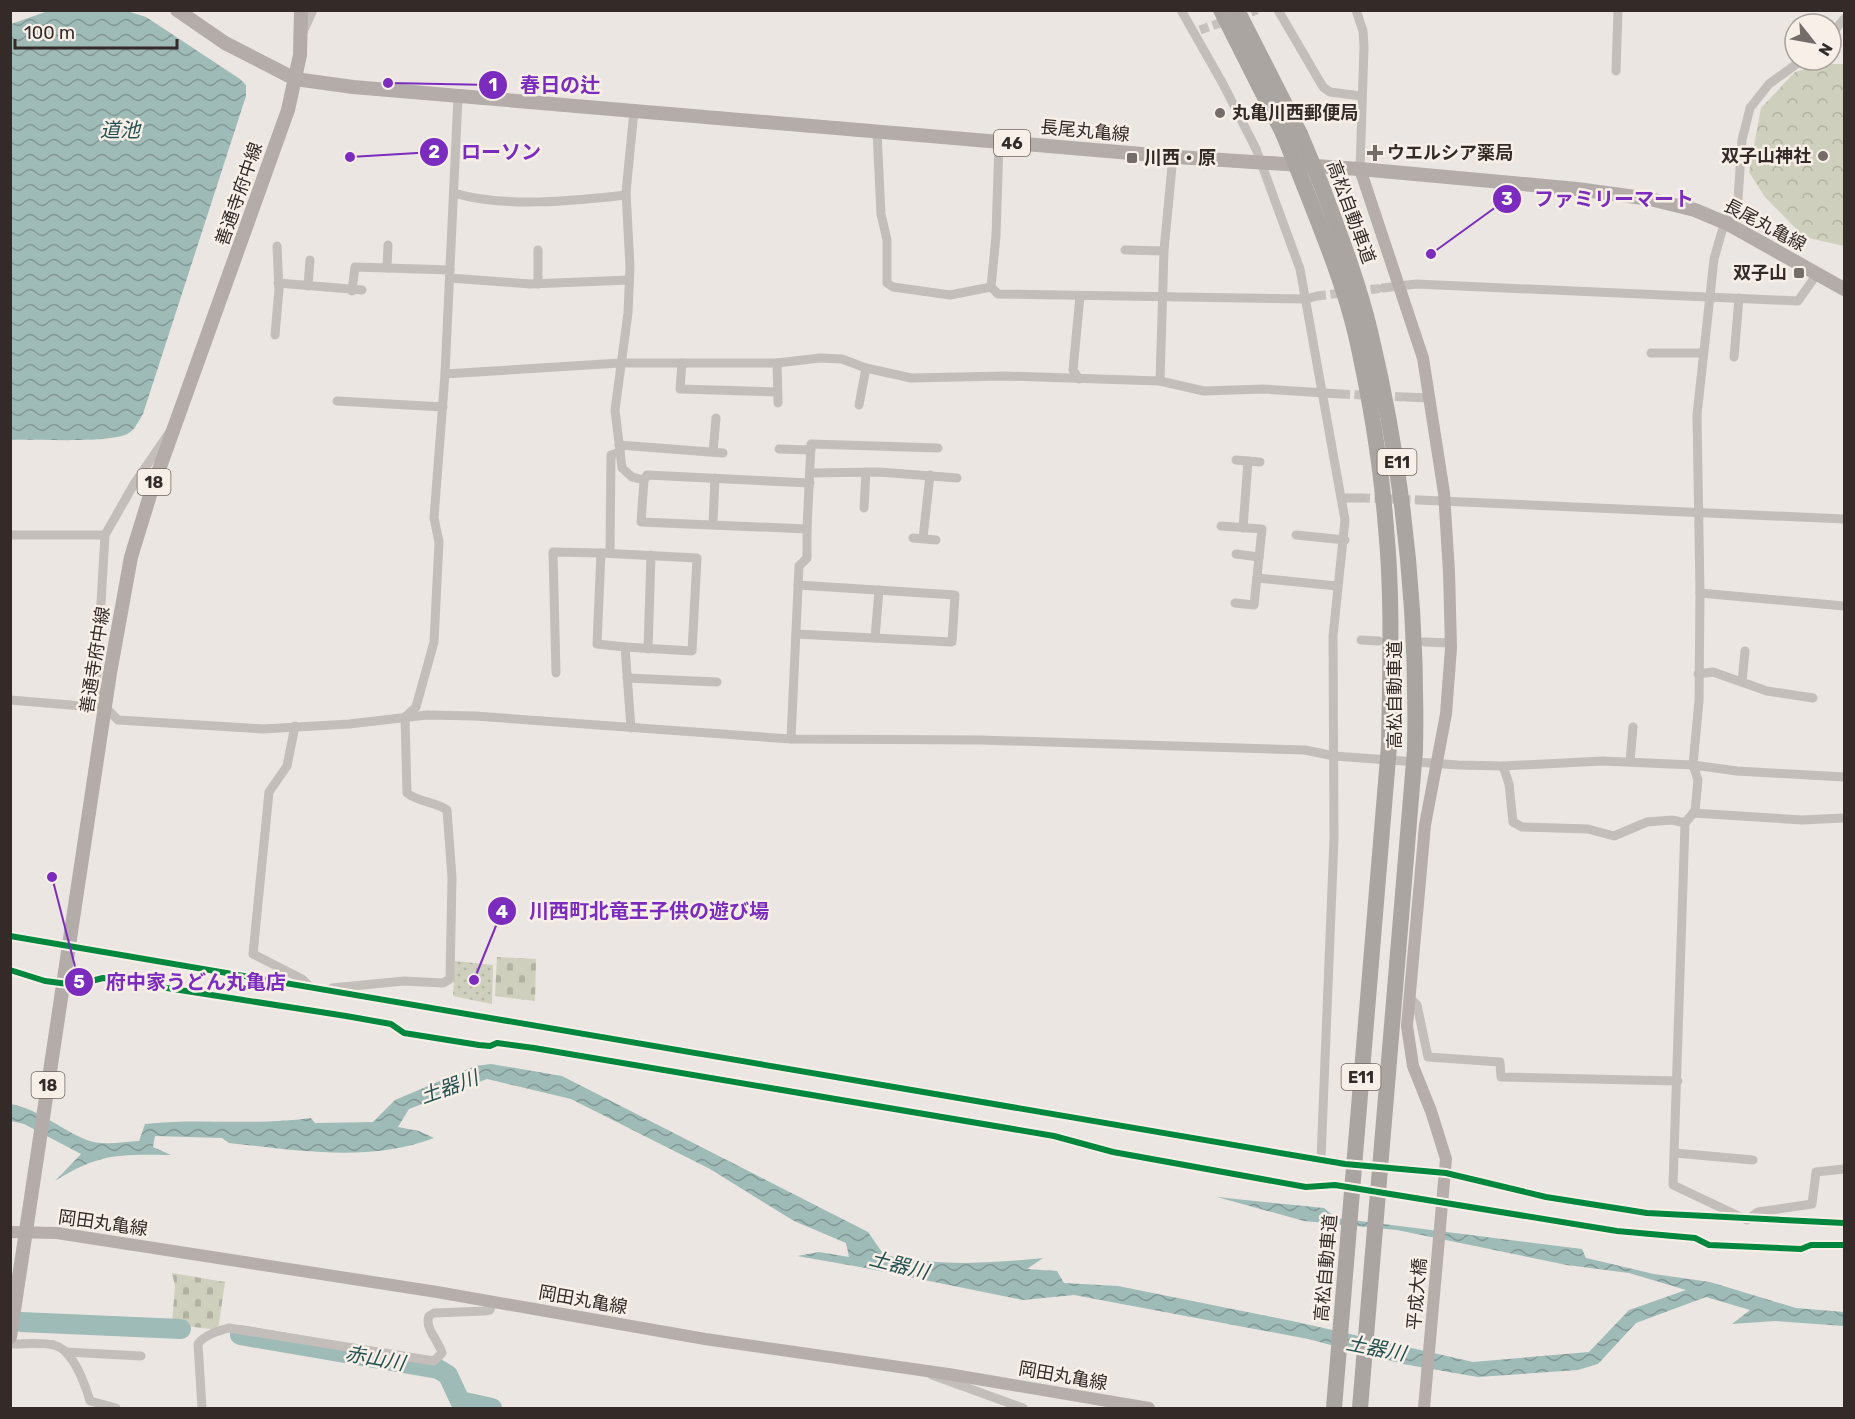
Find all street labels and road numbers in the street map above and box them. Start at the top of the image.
street label: 長尾丸亀線 [1039,116,1131,146]
road number: 46 [994,130,1030,156]
street label: 善通寺府中線 [211,139,267,249]
street label: 高松自動車道 [1322,157,1380,267]
street label: 長尾丸亀線 [1720,194,1810,256]
road number: E11 [1378,449,1416,475]
road number: 18 [138,469,170,495]
street label: 善通寺府中線 [76,605,114,715]
street label: 高松自動車道 [1384,641,1406,749]
road number: E11 [1342,1064,1380,1090]
road number: 18 [32,1072,64,1098]
street label: 岡田丸亀線 [57,1206,149,1240]
street label: 高松自動車道 [1310,1213,1342,1323]
street label: 平成大橋 [1403,1257,1431,1331]
street label: 岡田丸亀線 [537,1281,629,1319]
street label: 岡田丸亀線 [1017,1357,1109,1395]

